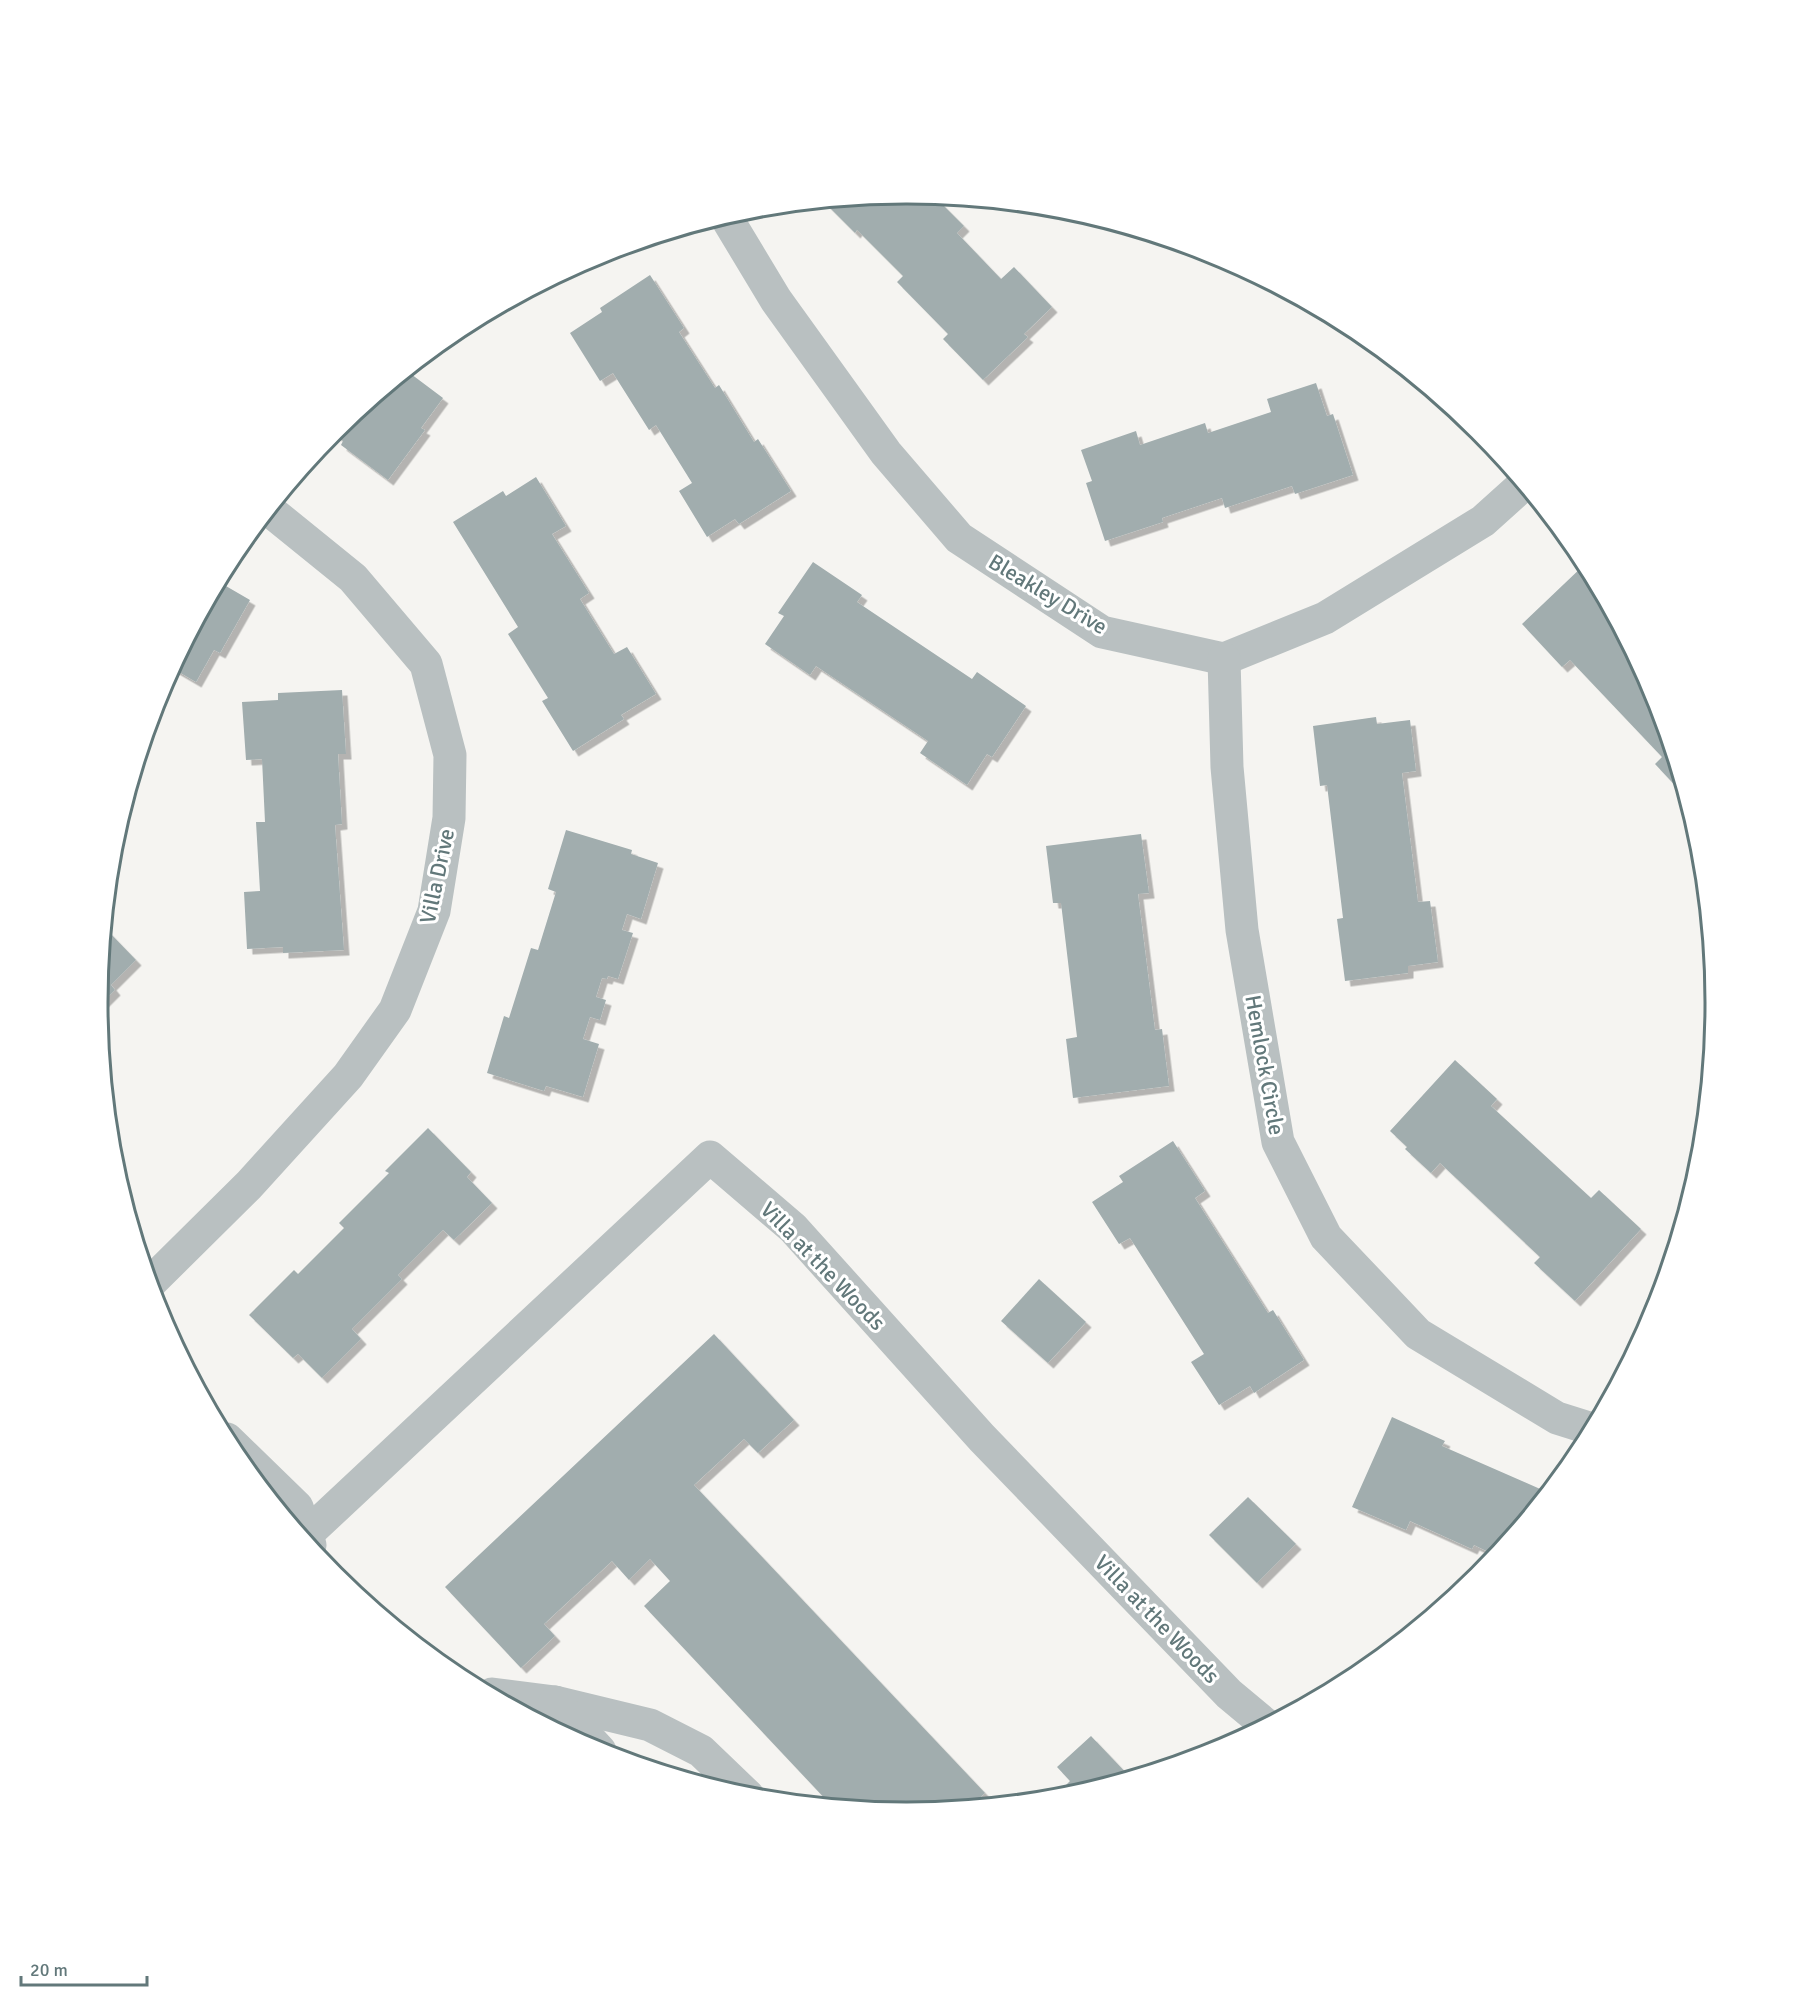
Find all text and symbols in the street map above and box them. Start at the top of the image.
street label: Bleakley Drive [984,548,1112,640]
street label: Villa Drive [414,826,460,926]
street label: Hemlock Circle [1239,993,1291,1137]
street label: Villa at the Woods [755,1196,891,1336]
street label: Villa at the Woods [1089,1549,1225,1689]
scale bar [21,1949,147,1987]
text: 20 m [30,1959,68,1981]

